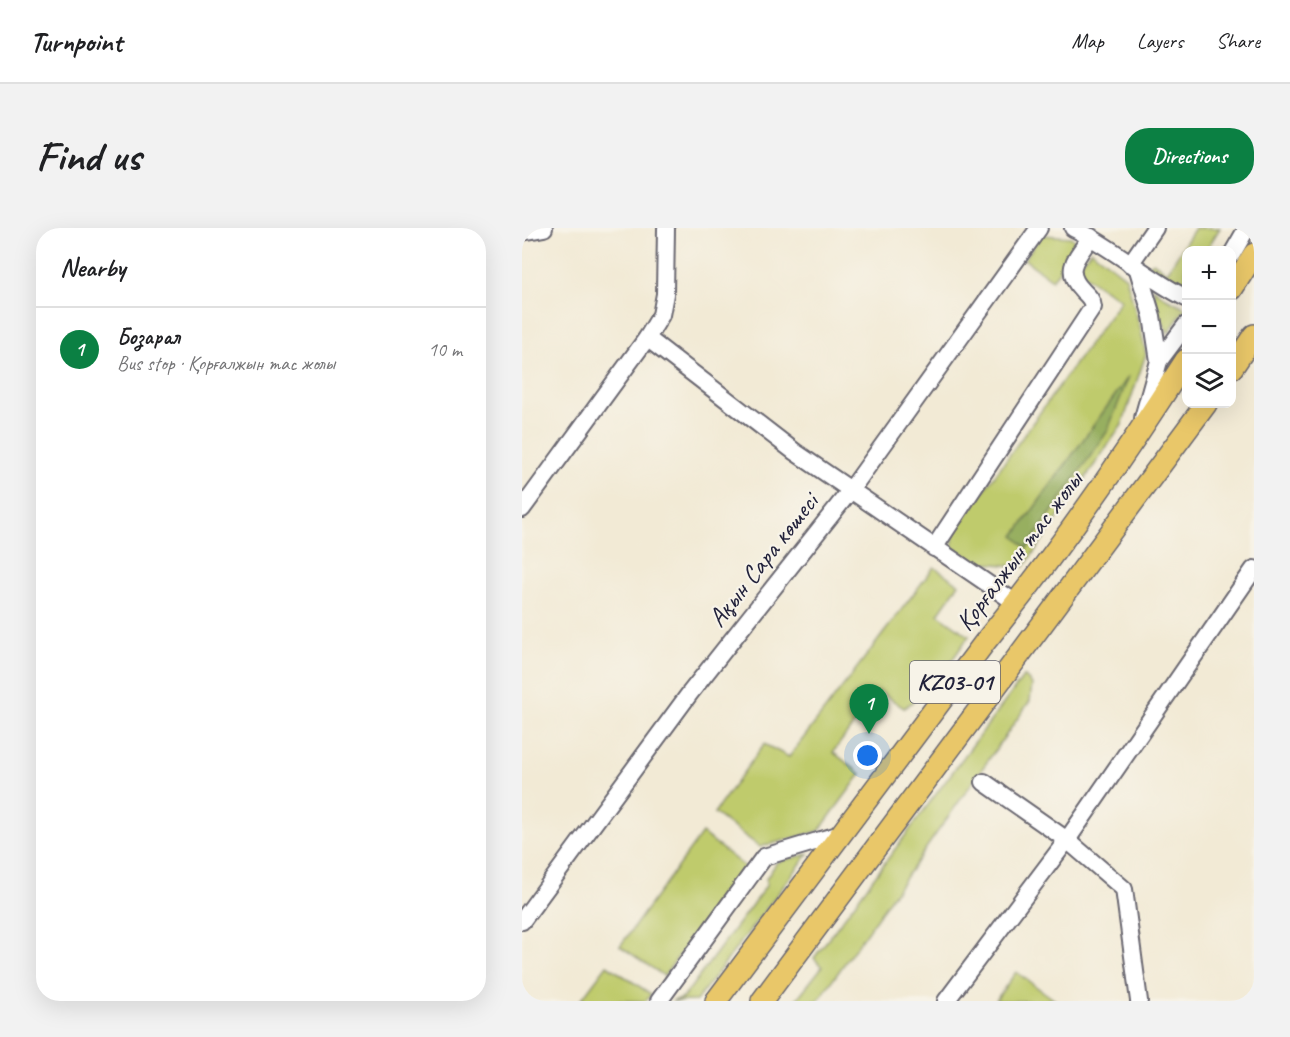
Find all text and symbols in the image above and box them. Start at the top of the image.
text: Turnpoint [30,24,122,59]
text: Map [1071,28,1104,54]
text: Layers [1137,28,1183,54]
text: Share [1216,28,1260,54]
button: Directions [1125,128,1254,184]
text: Find us [36,130,141,183]
map controls [1182,246,1236,408]
button: + [1182,246,1236,300]
text: Nearby [60,251,125,284]
button: − [1182,300,1236,354]
text: Бозарал [117,323,180,351]
text: 1 [75,337,84,362]
text: 10 m [428,337,462,362]
text: Bus stop · Қорғалжын тас жолы [117,351,335,376]
button: layers [1182,354,1236,408]
street label: Қорғалжын тас жолы [948,463,1091,637]
street label: Ақын Сара көшесі [701,484,827,634]
road number: KZ03-01 [910,661,1000,703]
pin: 1 [850,684,888,734]
your location [853,741,882,770]

